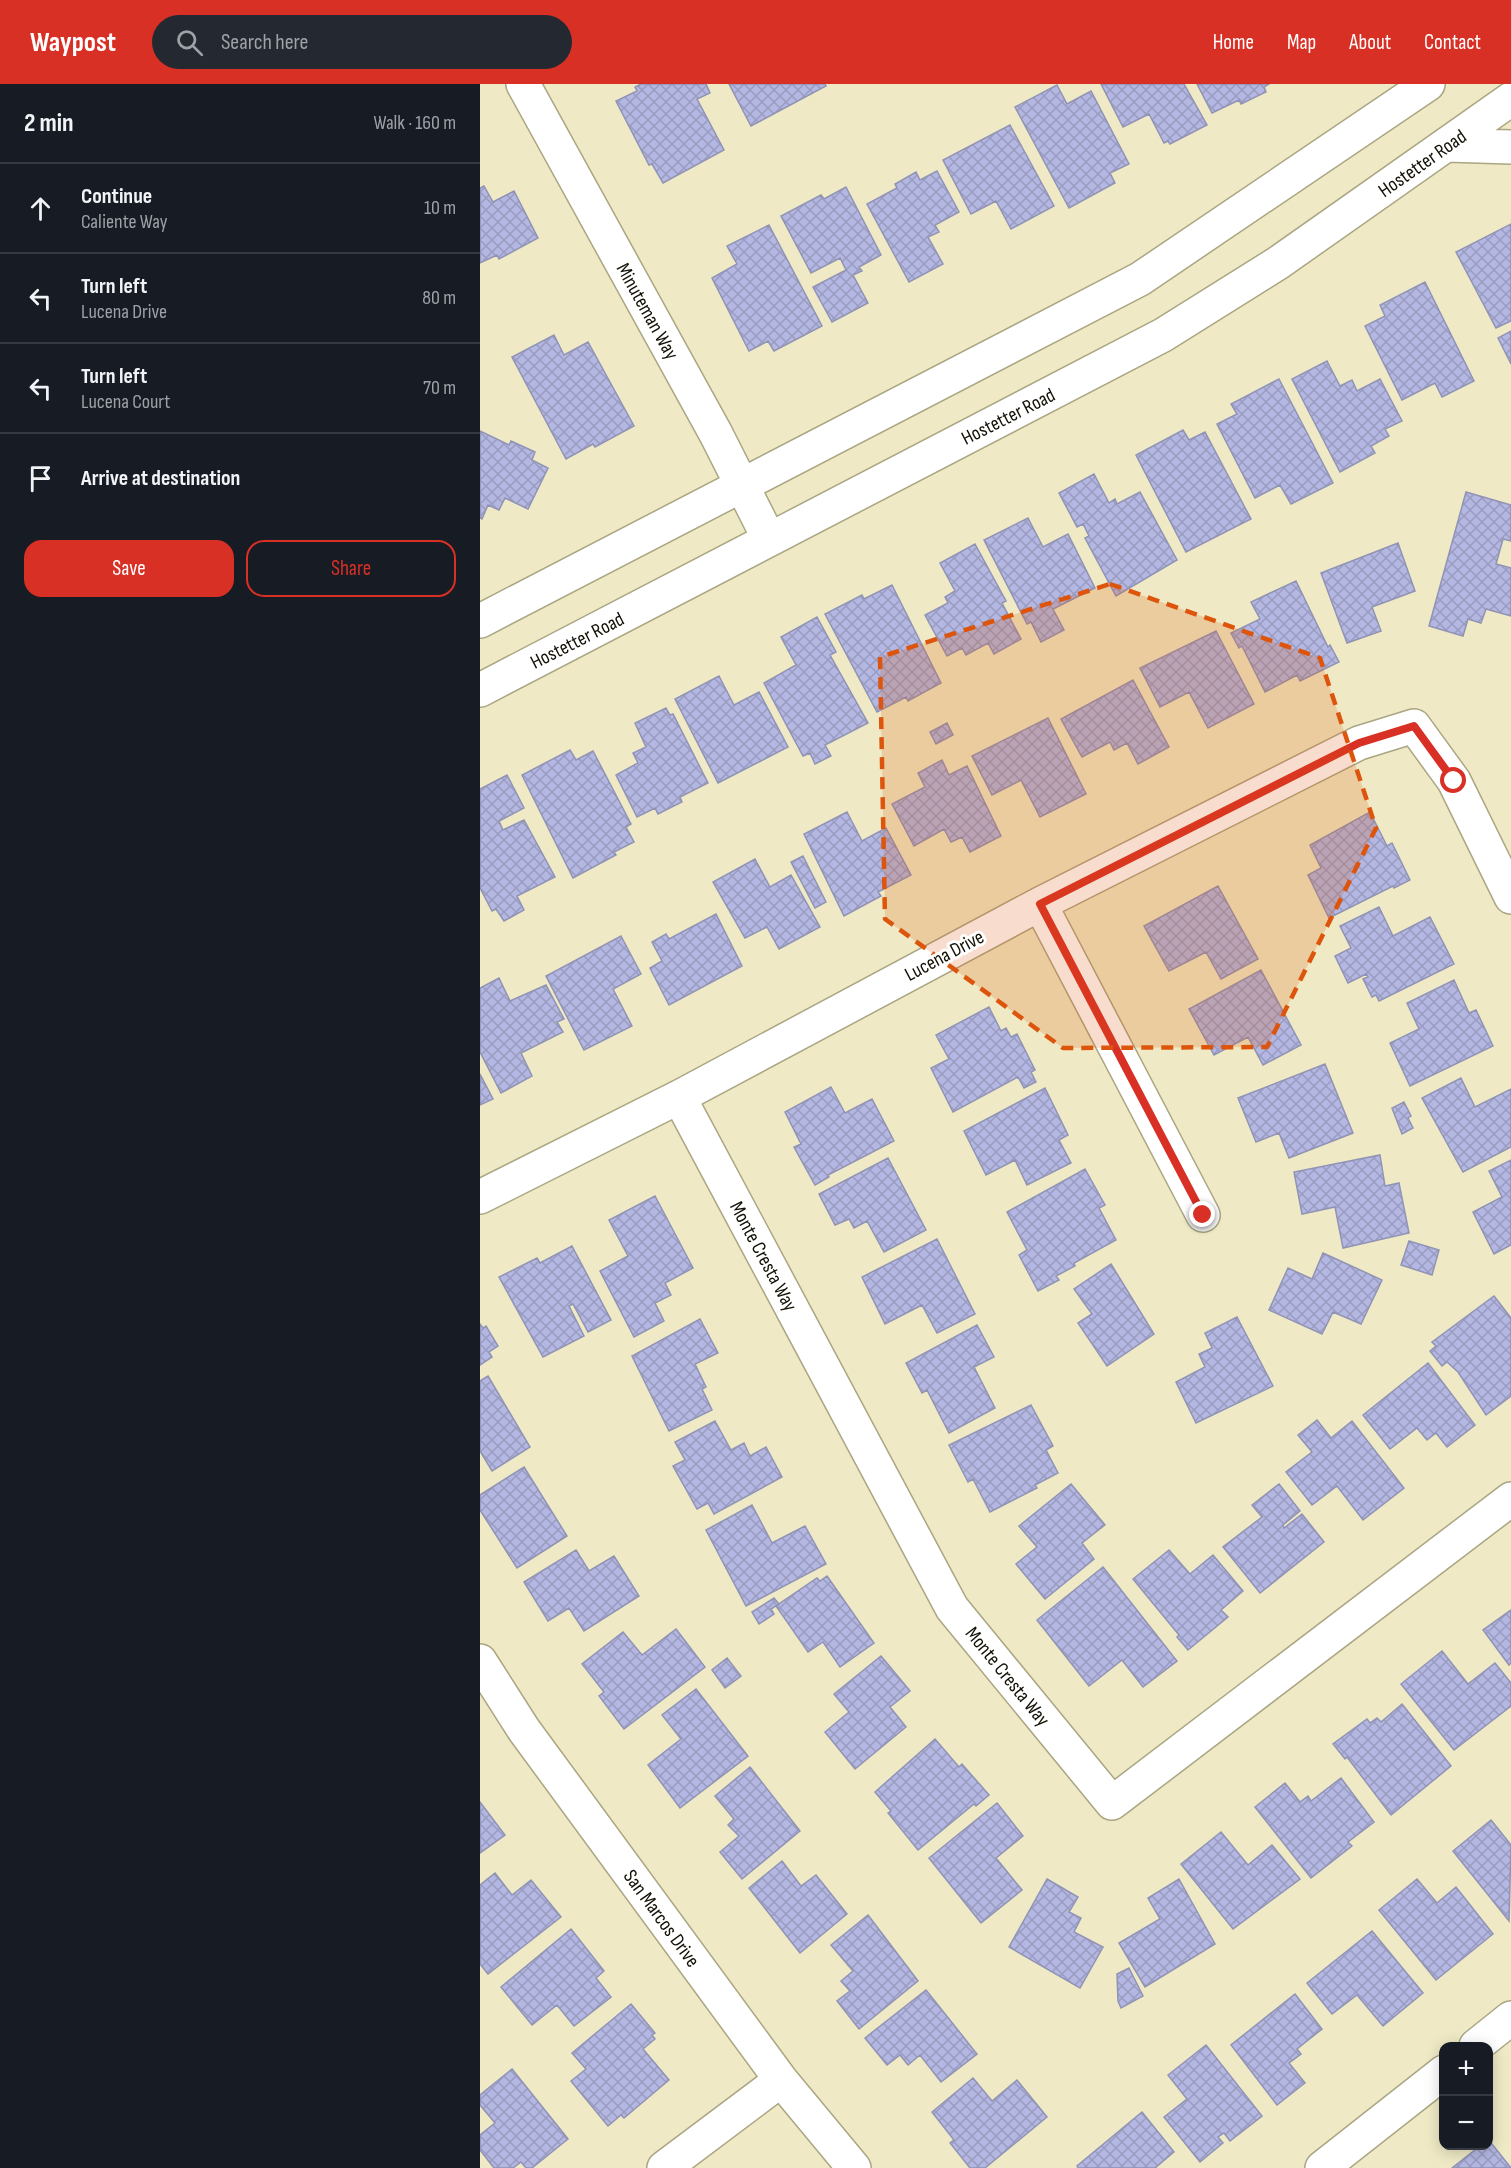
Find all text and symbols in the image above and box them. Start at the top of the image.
search box [152,15,572,69]
text: Waypost [30,26,116,59]
icon: search [173,26,206,59]
text: Search here [221,29,308,56]
text: Home [1213,30,1254,55]
text: Map [1287,30,1316,55]
text: About [1349,30,1391,55]
text: Contact [1424,30,1481,55]
text: 2 min [24,108,74,139]
text: Walk · 160 m [373,111,456,135]
street label: Hostetter Road [1374,125,1471,203]
text: Continue [81,183,152,210]
icon: ahead [24,192,57,225]
text: 10 m [424,196,456,220]
text: Caliente Way [81,210,168,234]
street label: Minuteman Way [611,259,684,364]
text: Turn left [81,273,147,300]
icon: left [24,282,57,315]
text: 80 m [422,286,456,310]
text: Lucena Drive [81,300,167,324]
text: Turn left [81,363,147,390]
icon: left [24,372,57,405]
text: 70 m [423,376,456,400]
street label: Hostetter Road [958,383,1059,451]
text: Lucena Court [81,390,170,414]
icon: arrive [24,462,57,495]
text: Arrive at destination [81,465,240,492]
button: Save [24,540,234,597]
button: Share [246,540,456,597]
street label: Hostetter Road [527,607,628,675]
route start [1440,767,1466,793]
street label: Lucena Drive [901,925,988,987]
street label: Monte Cresta Way [724,1197,802,1316]
route end [1189,1201,1215,1227]
street label: Monte Cresta Way [960,1622,1055,1731]
street label: San Marcos Drive [618,1865,705,1972]
map controls [1439,2042,1493,2150]
button: + [1439,2042,1493,2096]
button: − [1439,2096,1493,2150]

